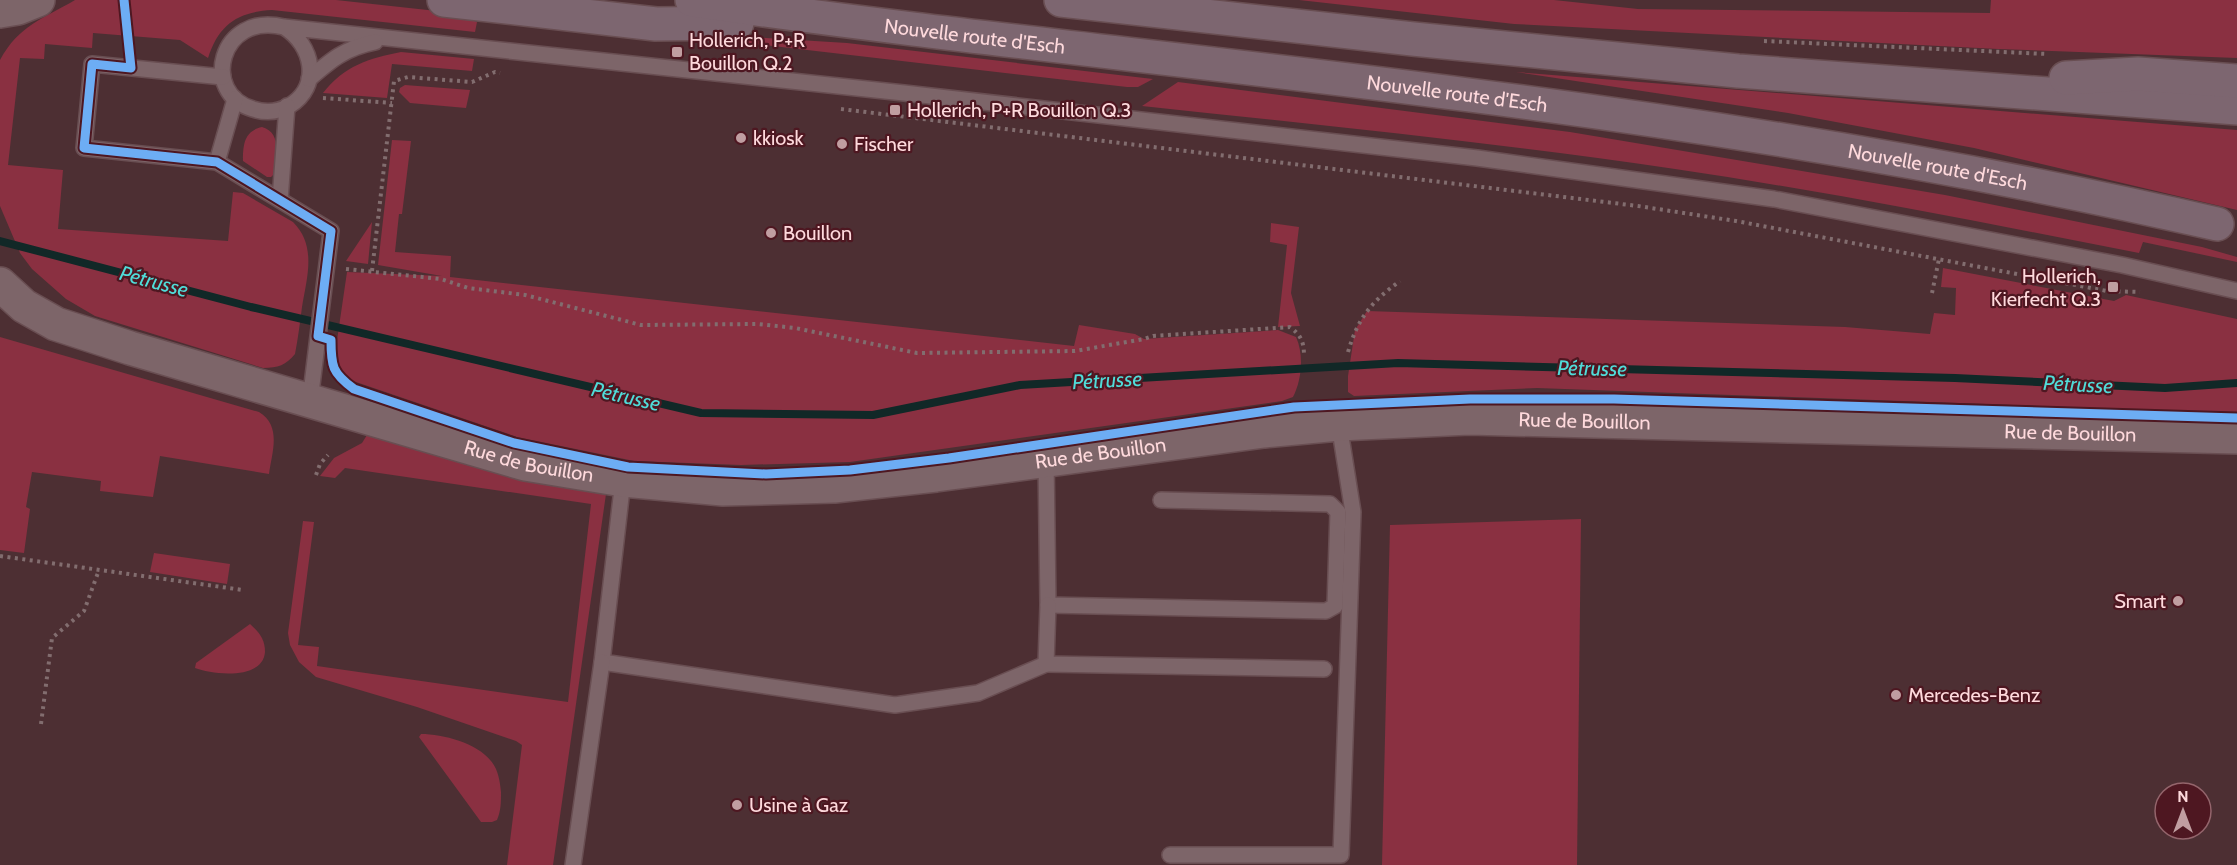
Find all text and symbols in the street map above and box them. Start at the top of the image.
street label: Nouvelle route d'Esch [883,14,1066,59]
place label: Hollerich, P+R Bouillon Q.2 [689,28,805,75]
marker: Hollerich, P+R Bouillon Q.2 [670,45,684,59]
street label: Nouvelle route d'Esch [1366,70,1549,117]
place label: Hollerich, P+R Bouillon Q.3 [907,98,1131,122]
marker: Hollerich, P+R Bouillon Q.3 [888,103,902,117]
place label: kkiosk [753,126,803,150]
marker: kkiosk [734,131,748,145]
place label: Fischer [854,132,914,156]
marker: Fischer [835,137,849,151]
street label: Nouvelle route d'Esch [1846,139,2029,195]
place label: Bouillon [783,221,852,245]
marker: Bouillon [764,226,778,240]
water label: Pétrusse [117,260,191,302]
place label: Hollerich, Kierfecht Q.3 [1991,264,2101,311]
marker: Hollerich, Kierfecht Q.3 [2106,280,2120,294]
water label: Pétrusse [1557,355,1628,381]
water label: Pétrusse [1071,366,1143,394]
water label: Pétrusse [2042,370,2114,398]
water label: Pétrusse [589,376,663,416]
street label: Rue de Bouillon [1518,407,1651,434]
street label: Rue de Bouillon [2004,419,2137,447]
street label: Rue de Bouillon [1033,432,1168,474]
street label: Rue de Bouillon [461,435,595,487]
place label: Smart [2114,589,2166,613]
marker: Smart [2171,594,2185,608]
place label: Mercedes-Benz [1908,683,2040,707]
marker: Mercedes-Benz [1889,688,1903,702]
north arrow [2153,781,2213,841]
text: N [2177,787,2189,806]
place label: Usine à Gaz [749,793,848,817]
marker: Usine à Gaz [730,798,744,812]

